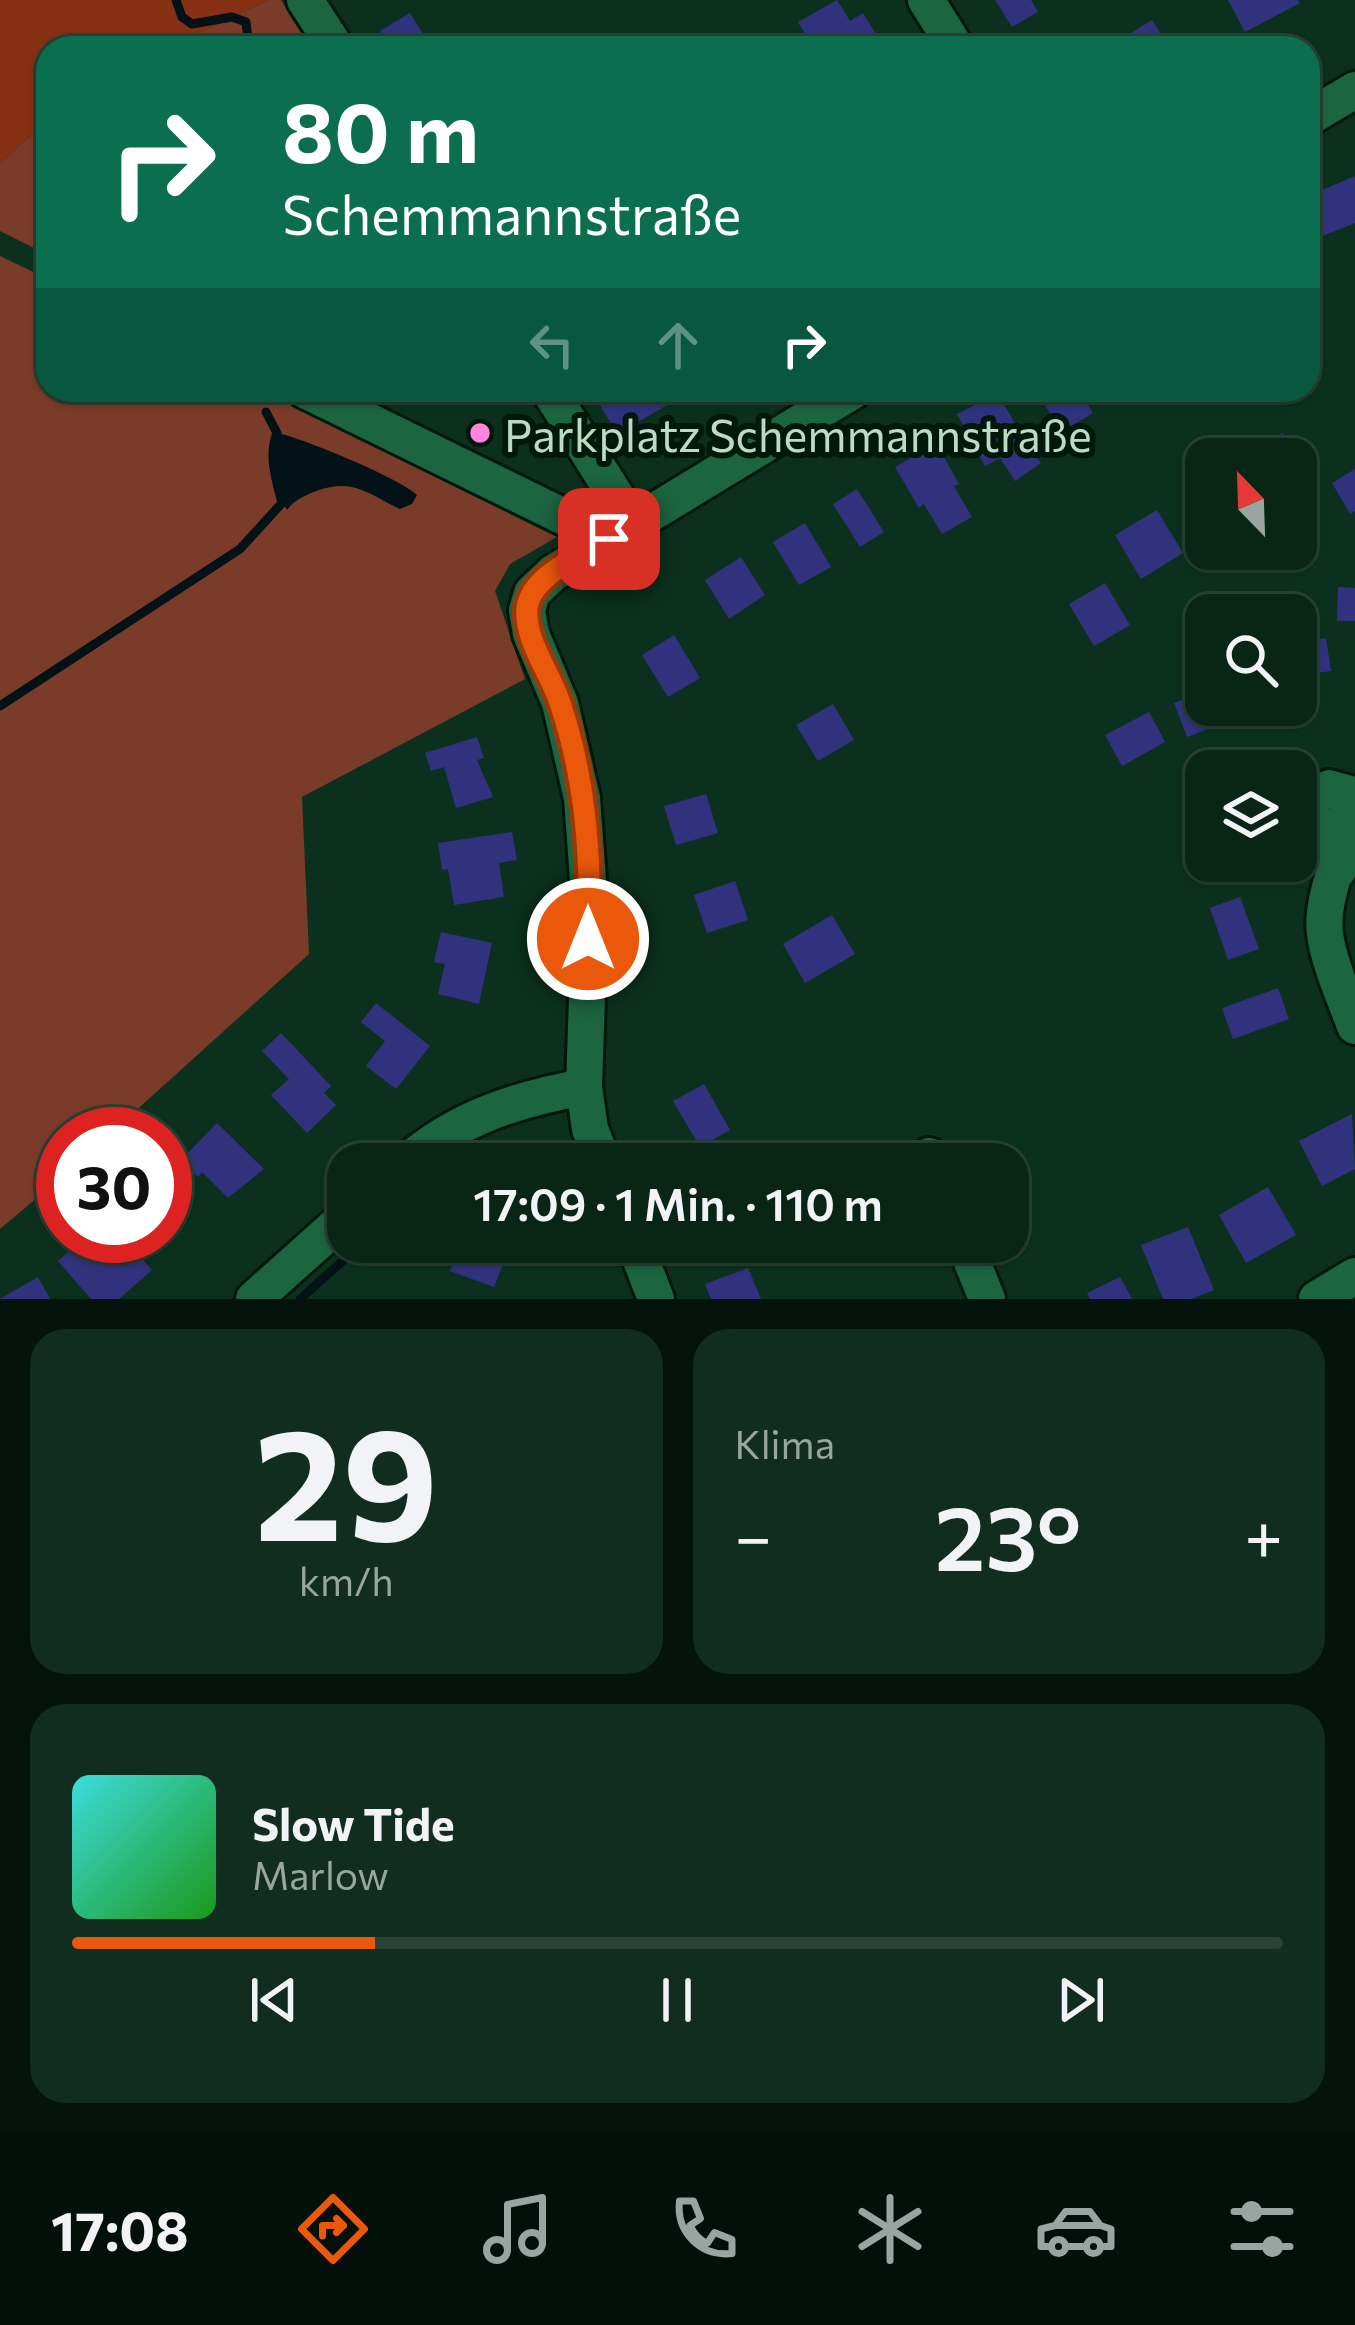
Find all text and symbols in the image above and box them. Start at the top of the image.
text: 80 m [282,78,479,180]
icon: right [84,84,240,240]
text: Schemmannstraße [282,180,741,246]
icon: left [519,312,585,378]
icon: ahead [645,312,711,378]
icon: right [771,312,837,378]
place label: Parkplatz Schemmannstraße [504,406,1092,461]
marker: Parkplatz Schemmannstraße [467,420,493,446]
north arrow [1185,438,1317,570]
map controls [1185,438,1317,882]
pin [558,488,660,590]
icon: arrive [576,506,642,572]
button: search [1185,594,1317,726]
button: layers [1185,750,1317,882]
position arrow [525,876,651,1002]
speed limit sign: 30 [36,1107,192,1263]
text: 17:09 · 1 Min. · 110 m [473,1175,883,1230]
text: 29 [254,1382,438,1573]
text: Klima [735,1419,835,1467]
text: 23° [935,1479,1082,1590]
text: − [735,1494,772,1575]
text: + [1244,1494,1283,1575]
text: km/h [299,1556,394,1604]
text: Slow Tide [252,1795,455,1850]
text: Marlow [252,1850,389,1898]
icon: previous [241,1967,307,2033]
icon: pause [644,1967,710,2033]
icon: next [1048,1967,1114,2033]
icon: directions [291,2187,375,2271]
icon: music [476,2187,560,2271]
icon: phone [662,2187,746,2271]
icon: climate [848,2187,932,2271]
icon: car [1034,2187,1118,2271]
icon: filters [1220,2187,1304,2271]
text: 17:08 [51,2196,189,2262]

